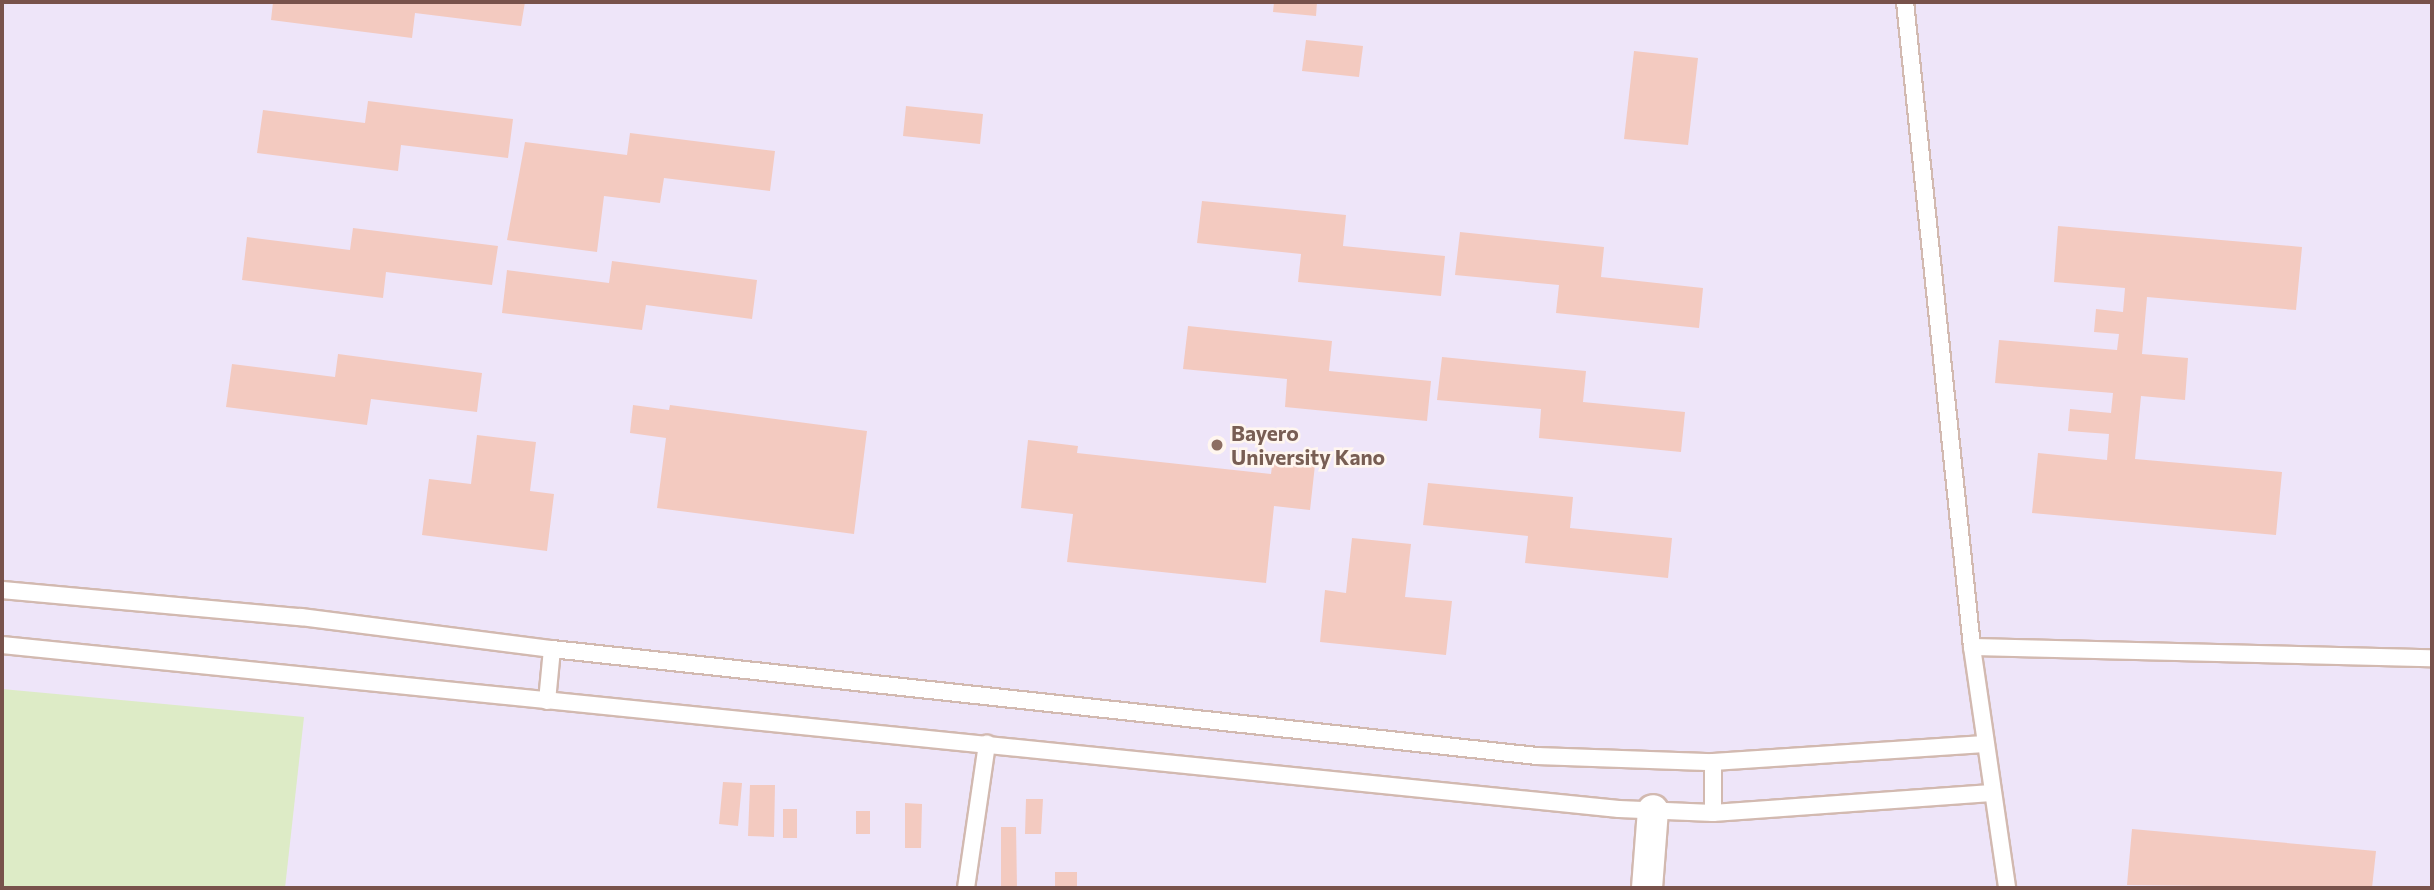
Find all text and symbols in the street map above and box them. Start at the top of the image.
place label: Bayero University Kano [1231,420,1385,470]
marker: Bayero University Kano [1209,437,1225,453]

